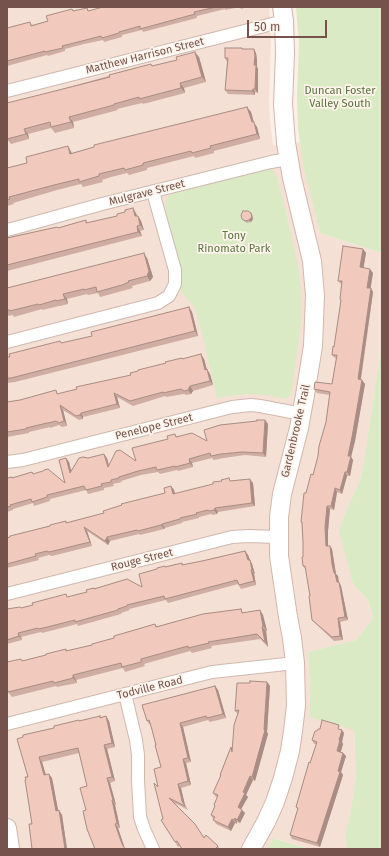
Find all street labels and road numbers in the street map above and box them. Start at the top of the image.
street label: Matthew Harrison Street [84,35,206,77]
street label: Mulgrave Street [108,177,186,209]
street label: Gardenbrooke Trail [279,383,313,479]
street label: Penelope Street [114,411,194,443]
street label: Rouge Street [110,546,174,574]
street label: Todville Road [116,673,184,703]

